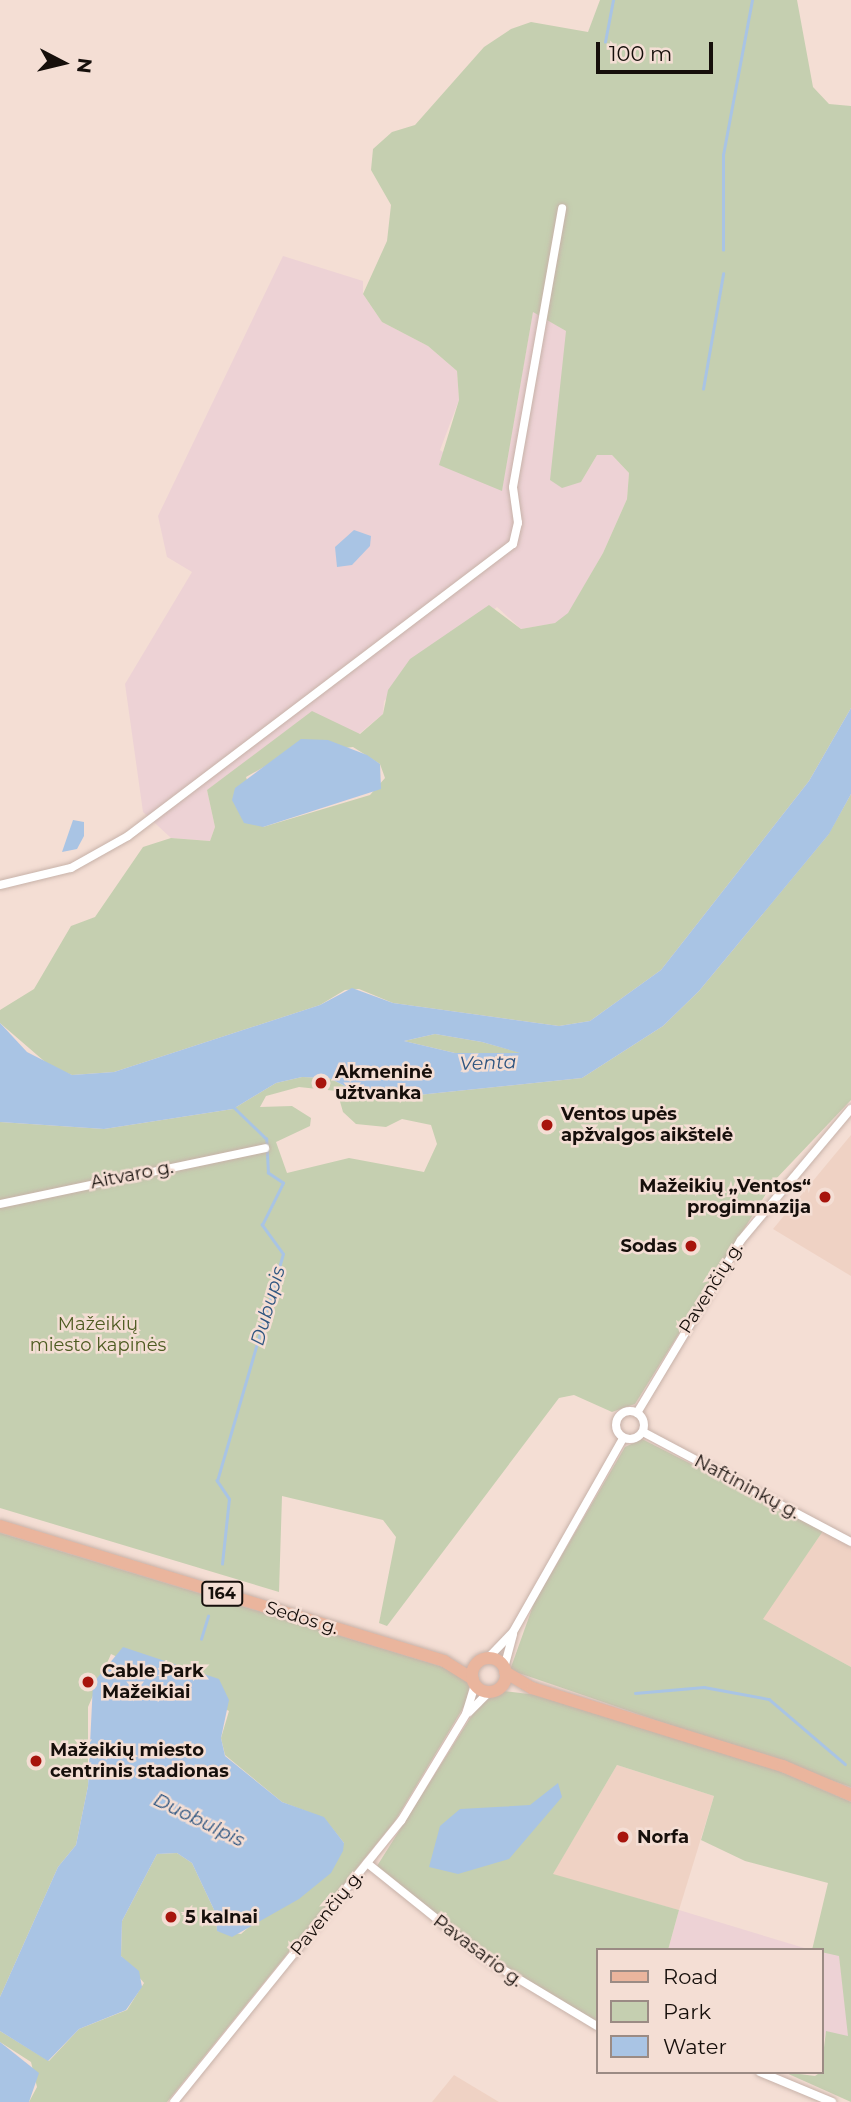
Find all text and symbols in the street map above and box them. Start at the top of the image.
north arrow [28,28,98,98]
scale bar [599,28,716,72]
text: 100 m [609,41,672,66]
text: N [72,57,97,75]
water label: Venta [459,1051,517,1075]
place label: Akmeninė užtvanka [335,1062,433,1104]
marker: Akmeninė užtvanka [313,1075,329,1091]
place label: Ventos upės apžvalgos aikštelė [561,1104,733,1146]
marker: Ventos upės apžvalgos aikštelė [539,1117,555,1133]
street label: Aitvaro g. [89,1156,175,1194]
place label: Mažeikių „Ventos“ progimnazija [639,1176,811,1218]
marker: Mažeikių „Ventos“ progimnazija [817,1189,833,1205]
place label: Sodas [621,1235,677,1257]
street label: Pavenčių g. [674,1238,748,1338]
marker: Sodas [683,1238,699,1254]
water label: Dubupis [246,1264,290,1348]
park label: Mažeikių miesto kapinės [30,1314,166,1356]
street label: Naftininkų g. [691,1450,803,1524]
road number: 164 [201,1582,243,1606]
street label: Sedos g. [263,1597,341,1639]
place label: Cable Park Mažeikiai [102,1661,204,1704]
marker: Cable Park Mažeikiai [80,1674,96,1690]
place label: Mažeikių miesto centrinis stadionas [50,1740,229,1782]
marker: Mažeikių miesto centrinis stadionas [28,1753,44,1769]
water label: Duobulpis [150,1788,248,1852]
place label: Norfa [637,1826,689,1848]
marker: Norfa [615,1829,631,1845]
street label: Pavenčių g. [286,1866,368,1960]
place label: 5 kalnai [185,1906,258,1928]
marker: 5 kalnai [163,1909,179,1925]
street label: Pavasario g. [429,1910,527,1992]
legend [596,1948,823,2074]
text: Road [663,1964,718,1989]
text: Park [663,1999,711,2024]
text: Water [663,2034,727,2059]

